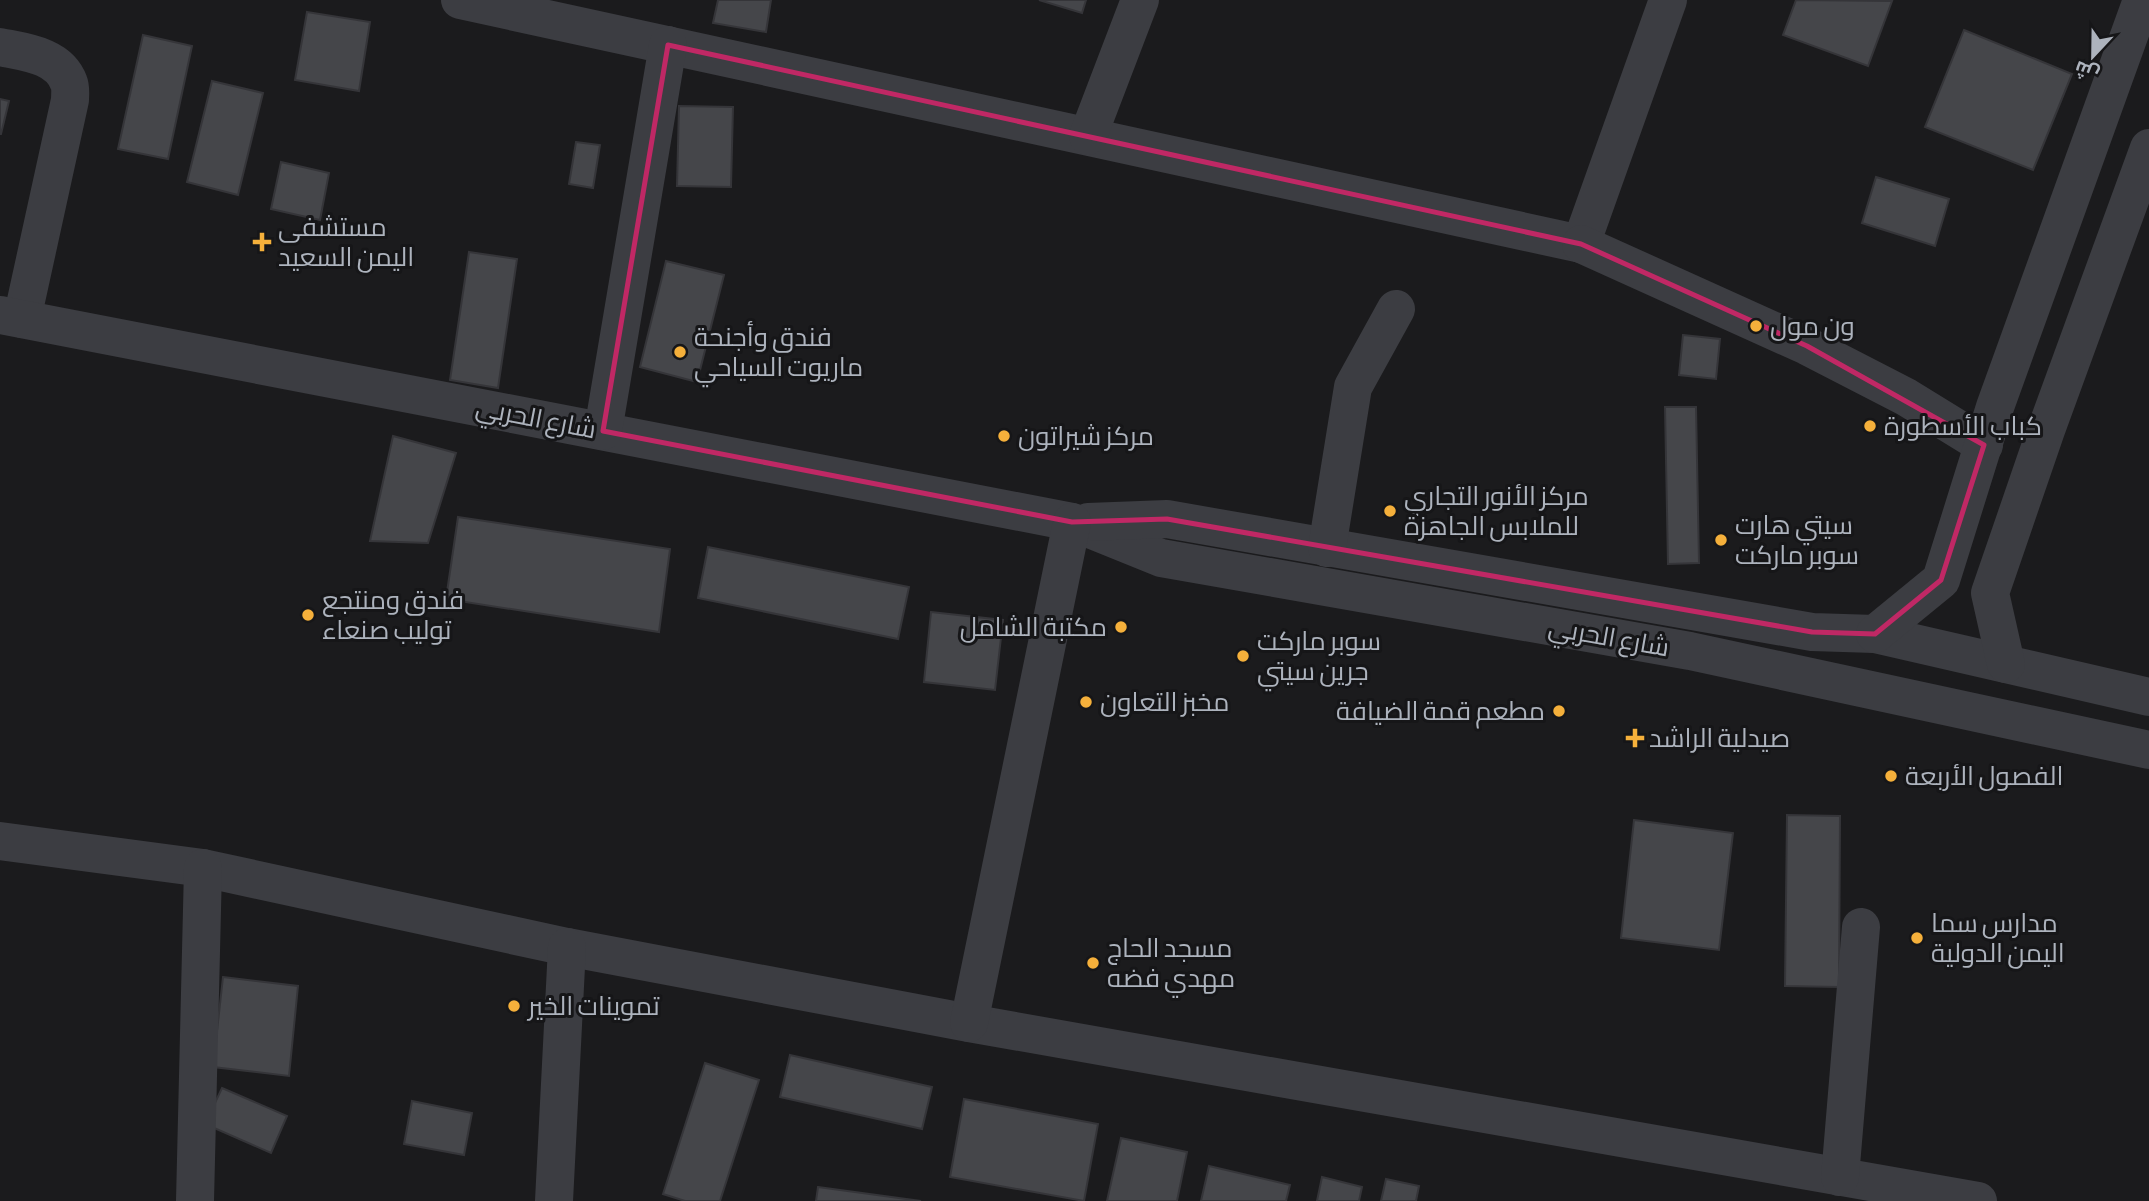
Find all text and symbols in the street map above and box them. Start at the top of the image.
north arrow [2058,21,2128,91]
text: ش [2072,55,2103,86]
place label: مستشفى اليمن السعيد [278,213,414,274]
marker: مستشفى اليمن السعيد [252,232,272,252]
place label: ون مول [1770,312,1855,343]
marker: ون مول [1748,318,1764,334]
place label: فندق وأجنحة ماريوت السياحي [694,320,863,388]
marker: فندق وأجنحة ماريوت السياحي [672,344,688,360]
street label: شارع الحربي [472,393,599,450]
place label: كباب الأسطورة [1884,412,2042,443]
marker: كباب الأسطورة [1862,418,1878,434]
place label: مركز شيراتون [1018,422,1154,453]
marker: مركز شيراتون [996,428,1012,444]
place label: مركز الأنور التجاري للملابس الجاهزة [1404,482,1589,543]
marker: مركز الأنور التجاري للملابس الجاهزة [1382,503,1398,519]
place label: سيتي هارت سوبر ماركت [1735,511,1859,572]
marker: سيتي هارت سوبر ماركت [1713,532,1729,548]
place label: فندق ومنتجع توليب صنعاء [322,586,464,647]
marker: فندق ومنتجع توليب صنعاء [300,607,316,623]
place label: مكتبة الشامل [960,613,1107,644]
street label: شارع الحربي [1545,613,1672,668]
marker: مكتبة الشامل [1113,619,1129,635]
place label: سوبر ماركت جرين سيتي [1257,627,1381,692]
marker: سوبر ماركت جرين سيتي [1235,648,1251,664]
place label: مخبز التعاون [1100,688,1229,719]
marker: مخبز التعاون [1078,694,1094,710]
place label: مطعم قمة الضيافة [1336,697,1545,729]
marker: مطعم قمة الضيافة [1551,703,1567,719]
place label: صيدلية الراشد [1649,724,1790,755]
marker: صيدلية الراشد [1627,730,1643,746]
place label: الفصول الأربعة [1905,762,2064,793]
marker: الفصول الأربعة [1883,768,1899,784]
place label: مدارس سما اليمن الدولية [1931,909,2065,970]
marker: مدارس سما اليمن الدولية [1909,930,1925,946]
place label: مسجد الحاج مهدي فضه [1107,934,1235,998]
marker: مسجد الحاج مهدي فضه [1085,955,1101,971]
place label: تموينات الخير [526,992,660,1023]
marker: تموينات الخير [506,998,522,1014]

